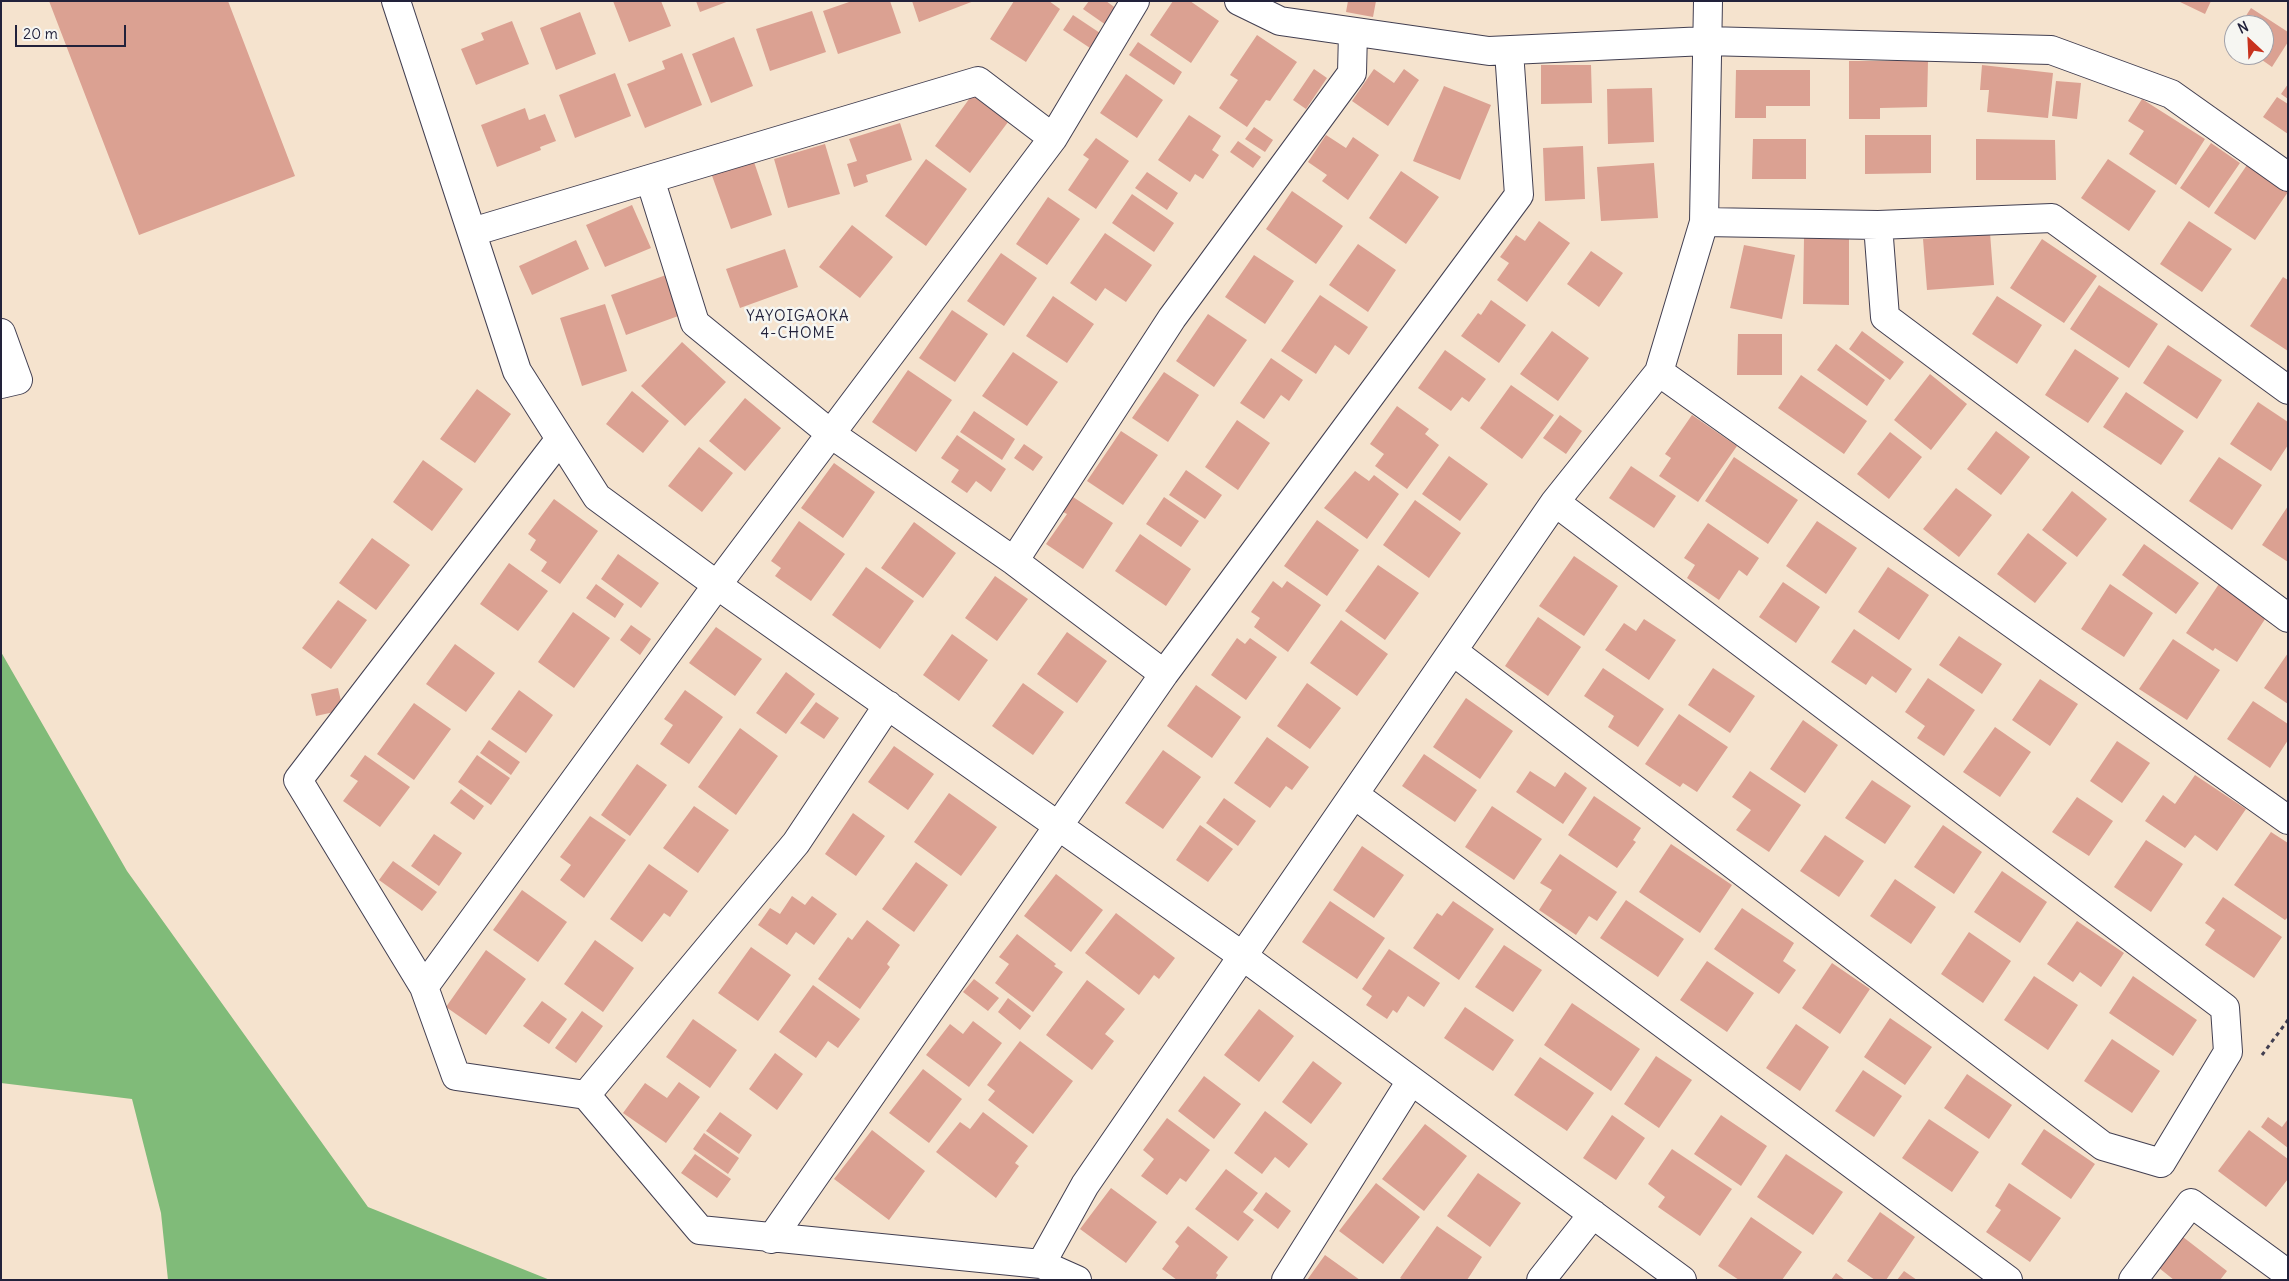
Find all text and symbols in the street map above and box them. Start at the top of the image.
scale bar [18,15,129,47]
north arrow [2224,15,2274,65]
text: N [2235,17,2251,38]
text: 20 m [23,24,58,43]
district label: YAYOIGAOKA 4-CHOME [745,308,851,343]

